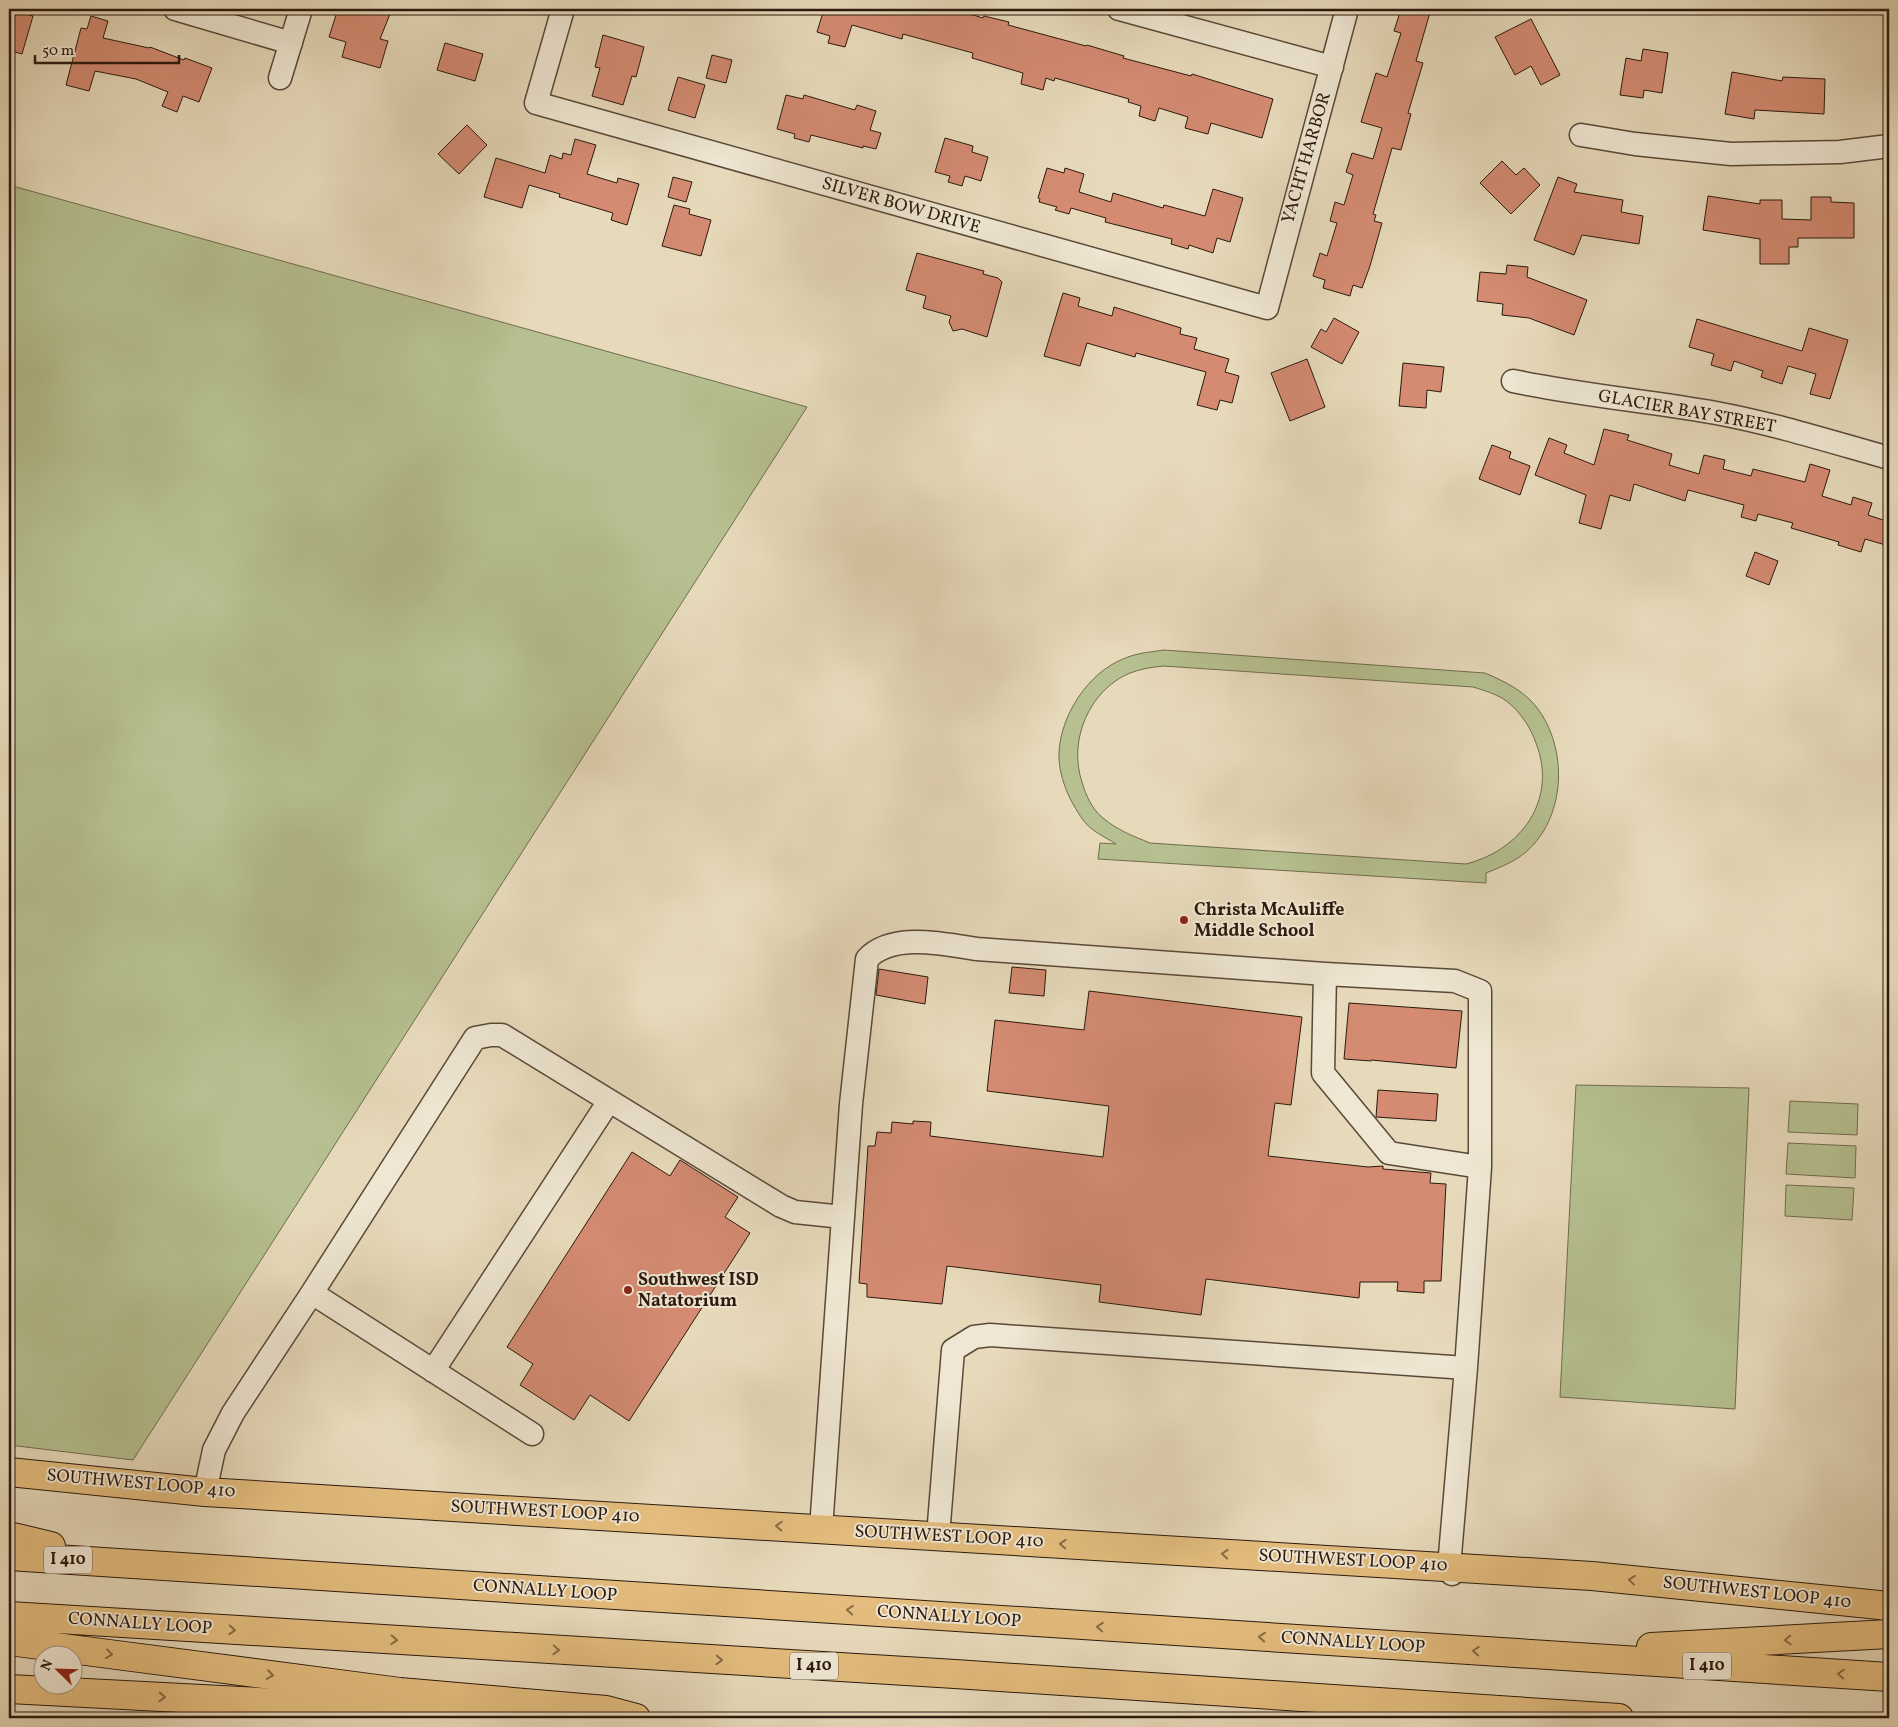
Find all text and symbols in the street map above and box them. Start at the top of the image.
scale bar [35,32,179,64]
text: 50 m [42,41,74,62]
street label: YACHT HARBOR [1276,89,1338,227]
street label: SILVER BOW DRIVE [819,171,983,241]
street label: GLACIER BAY STREET [1596,384,1778,440]
place label: Christa McAuliffe Middle School [1194,898,1344,944]
marker: Christa McAuliffe Middle School [1178,914,1190,926]
place label: Southwest ISD Natatorium [638,1268,759,1314]
marker: Southwest ISD Natatorium [622,1284,634,1296]
street label: SOUTHWEST LOOP 410 [45,1463,237,1505]
street label: SOUTHWEST LOOP 410 [450,1495,640,1529]
street label: SOUTHWEST LOOP 410 [854,1520,1044,1554]
one-way arrow [774,1521,782,1532]
one-way arrow [1059,1538,1067,1549]
street label: SOUTHWEST LOOP 410 [1258,1544,1448,1578]
road number: I 410 [44,1546,92,1574]
one-way arrow [1221,1548,1229,1559]
street label: SOUTHWEST LOOP 410 [1661,1571,1853,1615]
street label: CONNALLY LOOP [472,1573,618,1609]
one-way arrow [1628,1575,1636,1586]
street label: CONNALLY LOOP [876,1599,1022,1635]
one-way arrow [846,1605,854,1616]
street label: CONNALLY LOOP [67,1606,213,1642]
one-way arrow [1095,1621,1103,1632]
one-way arrow [228,1625,236,1636]
street label: CONNALLY LOOP [1280,1625,1426,1661]
one-way arrow [1258,1632,1266,1643]
one-way arrow [1784,1634,1792,1645]
one-way arrow [390,1635,398,1646]
north arrow [32,1644,82,1694]
one-way arrow [553,1644,561,1655]
one-way arrow [1472,1646,1480,1657]
one-way arrow [105,1648,113,1659]
road number: I 410 [790,1652,838,1680]
road number: I 410 [1683,1652,1731,1680]
one-way arrow [715,1654,723,1665]
text: N [37,1657,58,1674]
one-way arrow [267,1669,275,1680]
one-way arrow [1836,1669,1844,1680]
one-way arrow [159,1691,167,1702]

